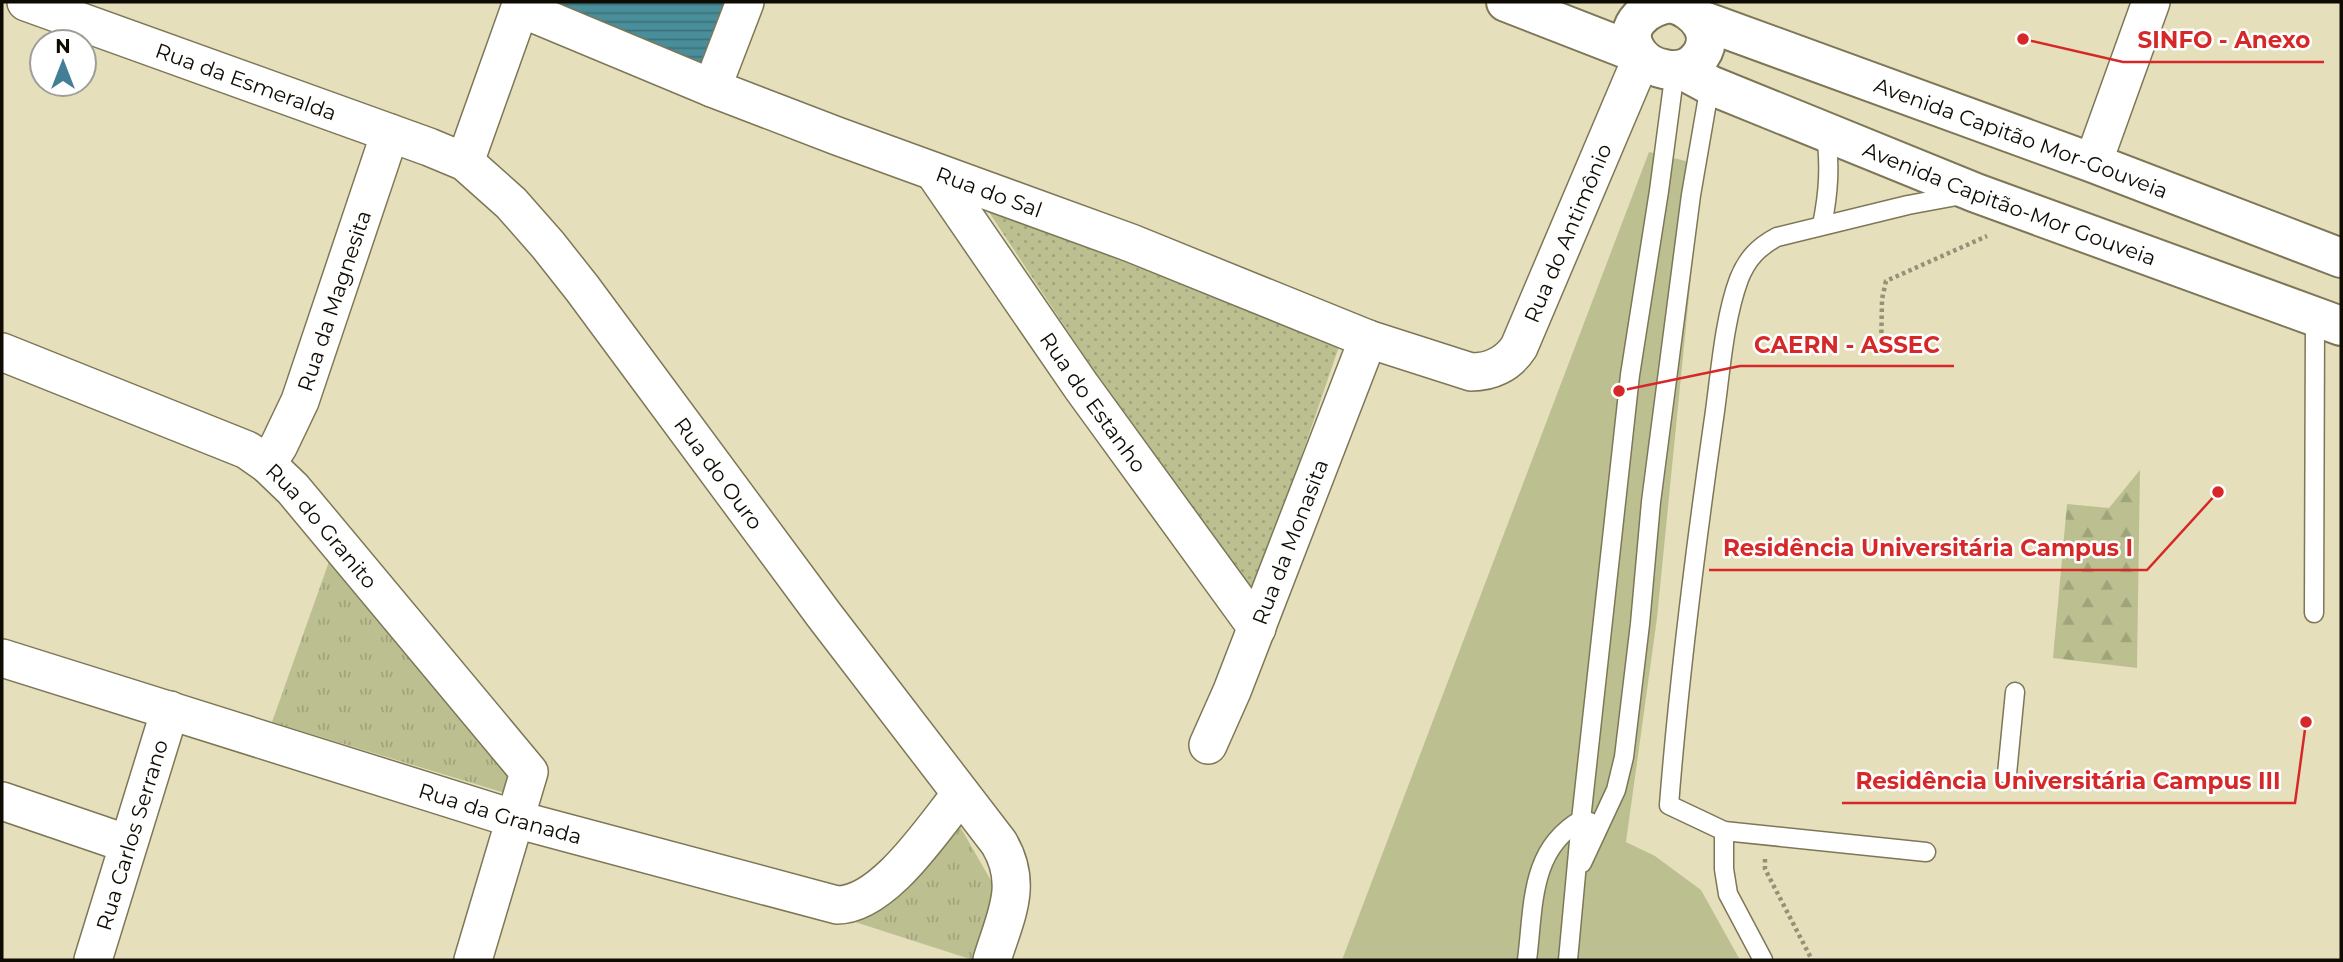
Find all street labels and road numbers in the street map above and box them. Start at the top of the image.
street label: Rua da Esmeralda [152,37,340,125]
street label: Avenida Capitão Mor-Gouveia [1871,72,2172,203]
street label: Avenida Capitão-Mor Gouveia [1860,136,2160,270]
street label: Rua do Antimônio [1518,140,1616,326]
street label: Rua do Sal [933,161,1046,222]
street label: Rua da Magnesita [292,207,376,394]
street label: Rua do Estanho [1035,327,1152,477]
street label: Rua do Ouro [669,412,769,534]
street label: Rua da Monasita [1246,456,1333,628]
street label: Rua do Granito [261,458,383,593]
street label: Rua Carlos Serrano [90,736,173,933]
street label: Rua da Granada [416,777,585,849]

